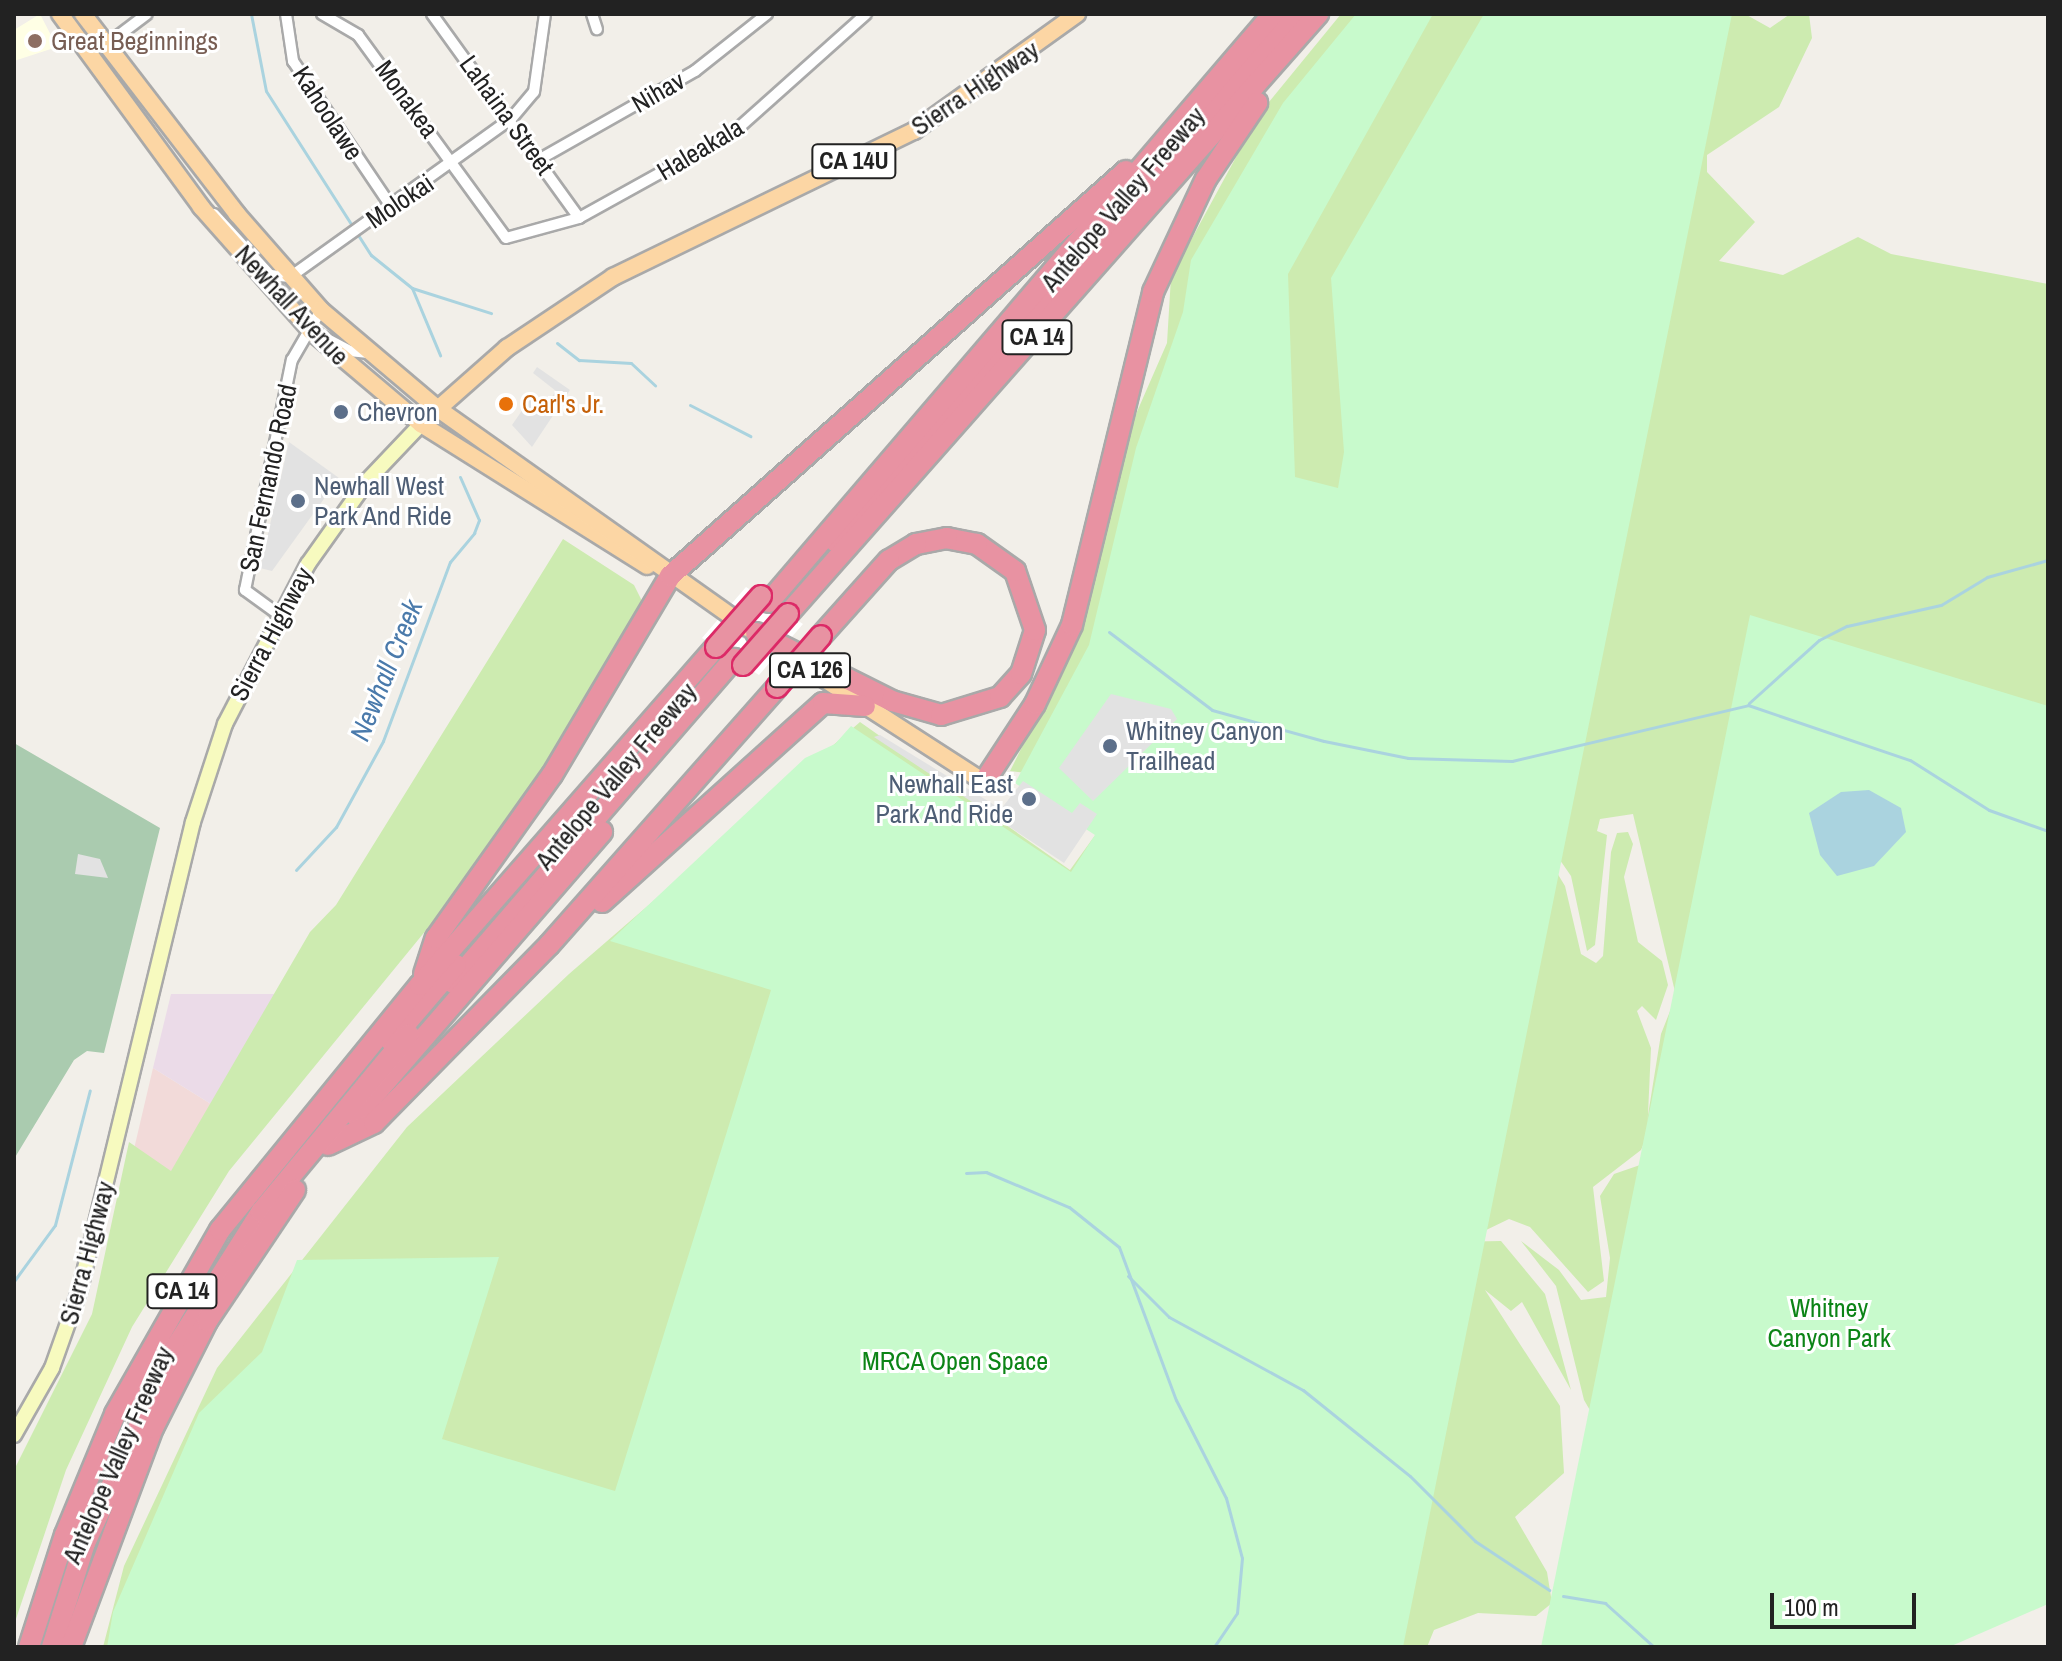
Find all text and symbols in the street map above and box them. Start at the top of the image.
place label: Great Beginnings [51,25,218,57]
marker: Great Beginnings [26,32,44,50]
street label: Sierra Highway [905,34,1045,142]
street label: Lahaina Street [453,49,561,181]
street label: Monakea [369,54,445,144]
street label: Kahoolawe [286,60,370,166]
street label: Nihav [626,65,690,119]
street label: Antelope Valley Freeway [1034,100,1212,298]
street label: Haleakala [651,111,749,187]
road number: CA 14U [810,141,898,181]
street label: Molokai [360,167,440,235]
street label: Newhall Avenue [228,238,356,372]
road number: CA 14 [1001,317,1073,357]
street label: San Fernando Road [233,381,303,575]
place label: Carl's Jr. [522,388,604,420]
marker: Carl's Jr. [497,395,515,413]
place label: Chevron [357,396,438,428]
marker: Chevron [332,403,350,421]
place label: Newhall West Park And Ride [314,470,453,532]
marker: Newhall West Park And Ride [289,492,307,510]
street label: Sierra Highway [223,562,319,706]
water label: Newhall Creek [342,595,430,745]
road number: CA 126 [768,650,852,690]
street label: Antelope Valley Freeway [529,676,703,876]
place label: Whitney Canyon Trailhead [1126,715,1284,776]
marker: Whitney Canyon Trailhead [1101,737,1119,755]
place label: Newhall East Park And Ride [874,768,1013,830]
marker: Newhall East Park And Ride [1020,790,1038,808]
street label: Sierra Highway [53,1178,121,1328]
road number: CA 14 [146,1271,218,1311]
park label: Whitney Canyon Park [1767,1292,1891,1354]
street label: Antelope Valley Freeway [56,1342,180,1568]
park label: MRCA Open Space [861,1345,1049,1377]
scale bar [1774,1577,1920,1627]
text: 100 m [1784,1591,1839,1623]

